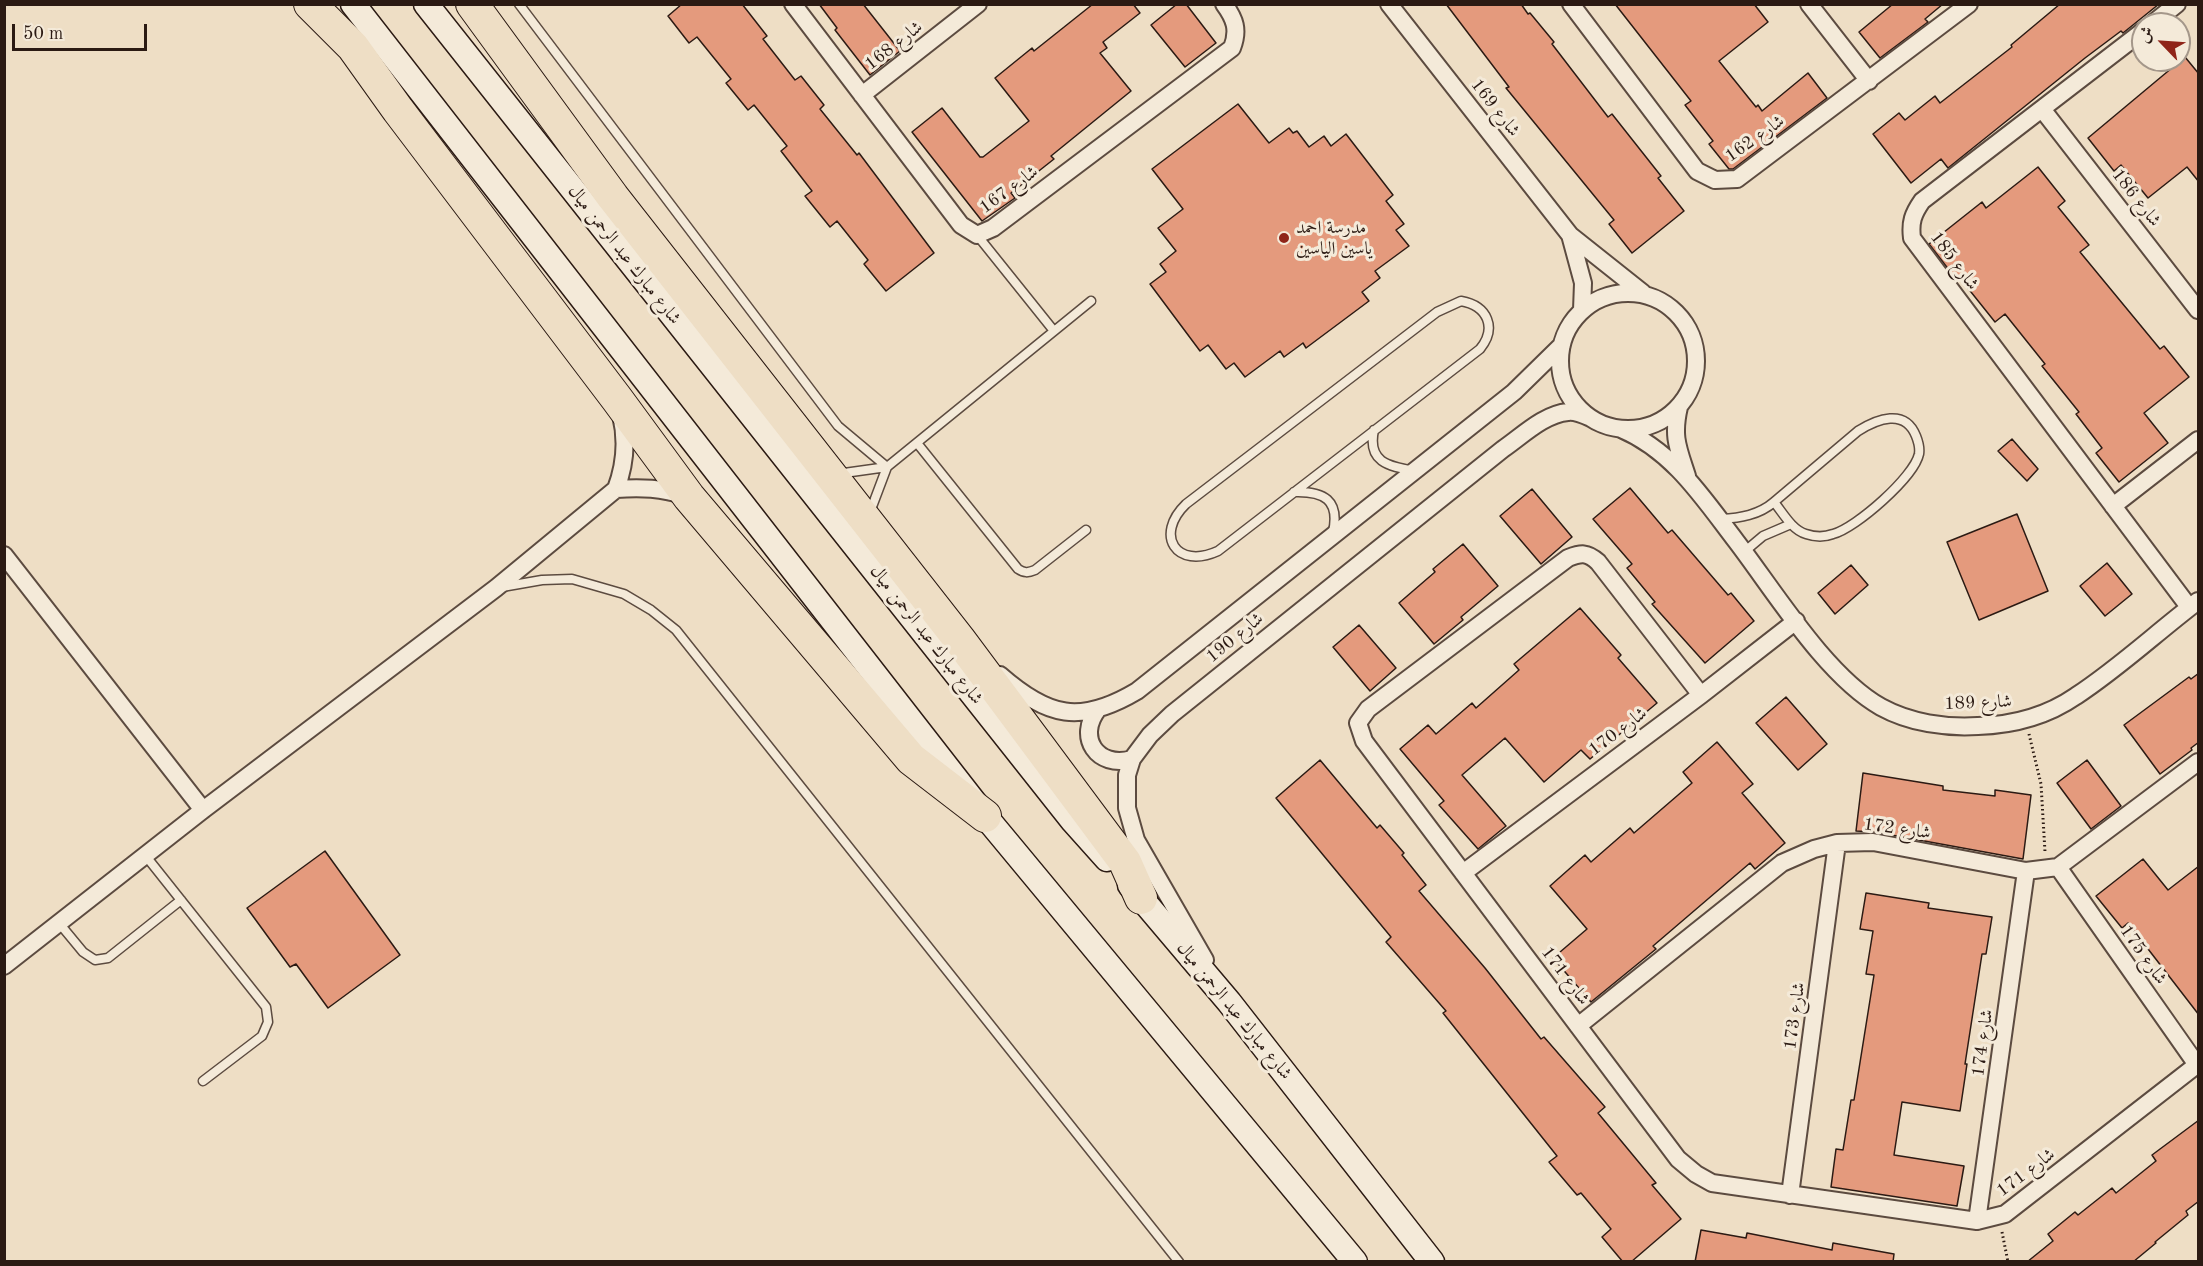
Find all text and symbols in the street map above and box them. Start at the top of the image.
scale bar [15,12,150,50]
north arrow [2131,12,2191,72]
street label: شارع 168 [861,17,927,75]
text: 50 m [23,25,63,43]
text: ش [2136,25,2157,46]
street label: شارع 169 [1466,75,1524,141]
street label: شارع 162 [1721,111,1789,167]
street label: شارع 167 [975,161,1043,219]
street label: شارع 186 [2107,165,2165,231]
street label: شارع مبارك عبد الرحمن ميال [563,181,685,329]
place label: مدرسة احمد ياسين الياسين [1296,217,1372,260]
street label: شارع 185 [1925,228,1983,294]
marker: مدرسة احمد ياسين الياسين [1277,231,1291,245]
street label: شارع مبارك عبد الرحمن ميال [865,561,987,709]
street label: شارع 190 [1202,608,1268,668]
street label: شارع 189 [1944,691,2012,715]
street label: شارع 170 [1585,703,1651,761]
street label: شارع 172 [1862,814,1932,844]
street label: شارع 175 [2115,921,2171,989]
street label: شارع مبارك عبد الرحمن ميال [1172,938,1296,1084]
street label: شارع 171 [1536,943,1594,1009]
street label: شارع 173 [1780,981,1810,1051]
street label: شارع 174 [1968,1008,1998,1078]
street label: شارع 171 [1993,1144,2059,1202]

